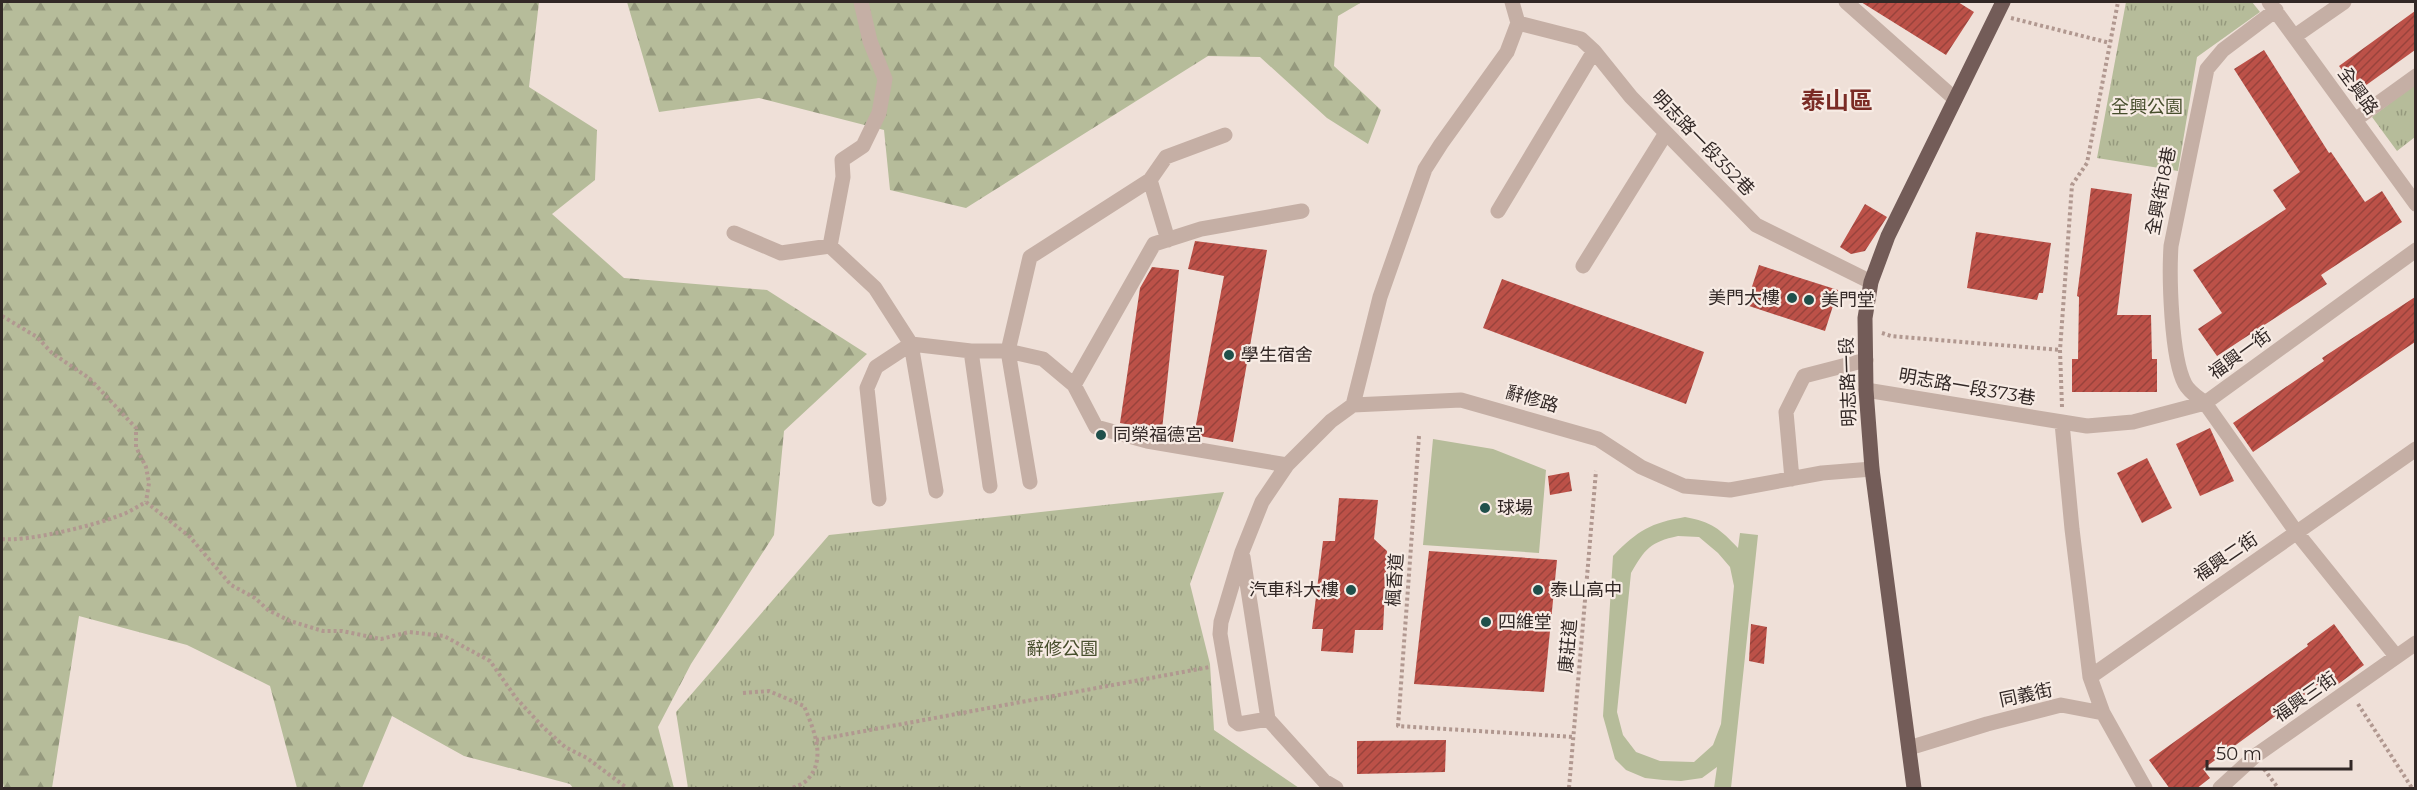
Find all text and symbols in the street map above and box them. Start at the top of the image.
street label: 全興路 [2333,63,2383,119]
street label: 明志路一段352巷 [1647,86,1759,200]
district label: 泰山區 [1801,86,1873,115]
park label: 全興公園 [2111,96,2183,118]
street label: 全興街18巷 [2142,145,2180,237]
place label: 美門大樓 [1708,287,1780,309]
place label: 美門堂 [1821,289,1875,311]
marker: 美門大樓 [1785,291,1799,305]
marker: 美門堂 [1802,293,1816,307]
street label: 福興一街 [2204,324,2276,384]
street label: 明志路一段 [1835,337,1861,427]
place label: 學生宿舍 [1241,344,1313,366]
marker: 學生宿舍 [1222,348,1236,362]
street label: 明志路一段373巷 [1897,364,2037,410]
street label: 辭修路 [1503,381,1561,417]
place label: 同榮福德宮 [1113,424,1203,446]
marker: 同榮福德宮 [1094,428,1108,442]
place label: 球場 [1497,497,1533,519]
marker: 球場 [1478,501,1492,515]
street label: 福興二街 [2190,528,2262,586]
street label: 楓香道 [1382,552,1408,608]
place label: 汽車科大樓 [1249,579,1339,601]
place label: 泰山高中 [1550,579,1622,601]
marker: 汽車科大樓 [1344,583,1358,597]
marker: 泰山高中 [1531,583,1545,597]
place label: 四維堂 [1498,611,1552,633]
marker: 四維堂 [1479,615,1493,629]
street label: 康莊道 [1555,618,1581,674]
park label: 辭修公園 [1026,638,1098,660]
street label: 福興三街 [2269,667,2341,727]
street label: 同義街 [1997,679,2055,711]
scale bar [2207,733,2351,771]
text: 50 m [2216,743,2262,765]

